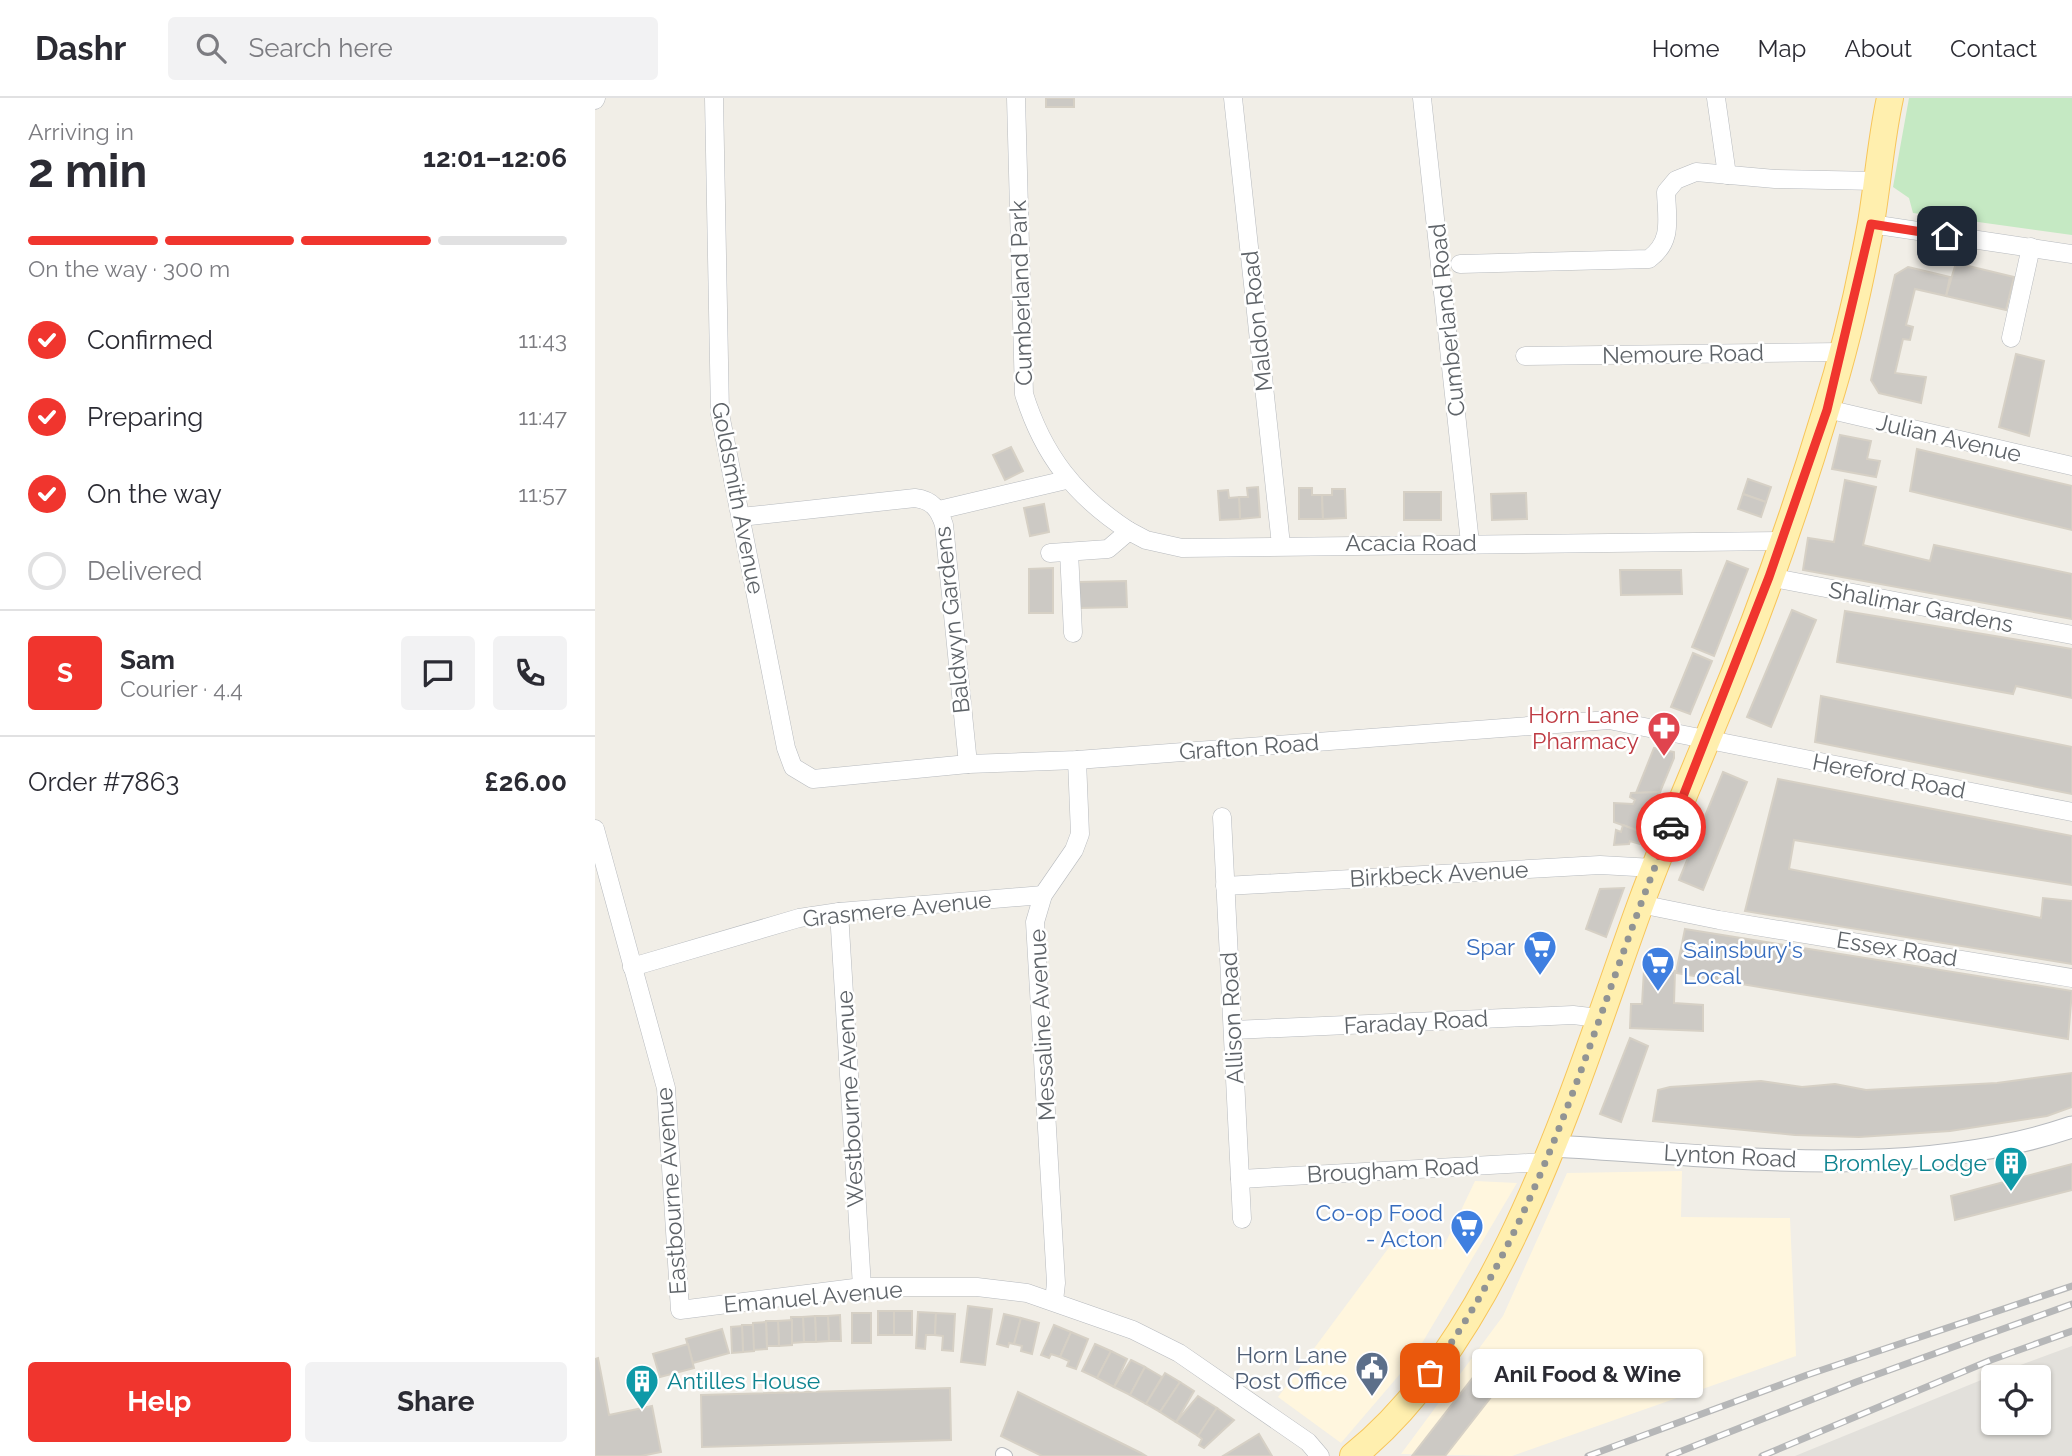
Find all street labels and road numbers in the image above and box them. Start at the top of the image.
street label: Cumberland Park [1004,200,1037,386]
street label: Cumberland Road [1423,222,1470,418]
street label: Maldon Road [1236,249,1277,393]
street label: Nemoure Road [1602,339,1764,368]
street label: Goldsmith Avenue [707,400,770,596]
street label: Julian Avenue [1874,408,2024,467]
street label: Baldwyn Gardens [928,525,975,715]
street label: Acacia Road [1345,529,1477,556]
street label: Shalimar Gardens [1827,575,2016,638]
street label: Grafton Road [1178,728,1320,765]
street label: Hereford Road [1810,747,1968,804]
street label: Birkbeck Avenue [1349,855,1529,892]
street label: Grasmere Avenue [801,885,993,932]
street label: Essex Road [1835,926,1959,971]
street label: Messaline Avenue [1023,928,1060,1122]
street label: Allison Road [1215,951,1248,1085]
street label: Westbourne Avenue [830,990,869,1208]
street label: Faraday Road [1343,1004,1489,1039]
street label: Eastbourne Avenue [650,1087,691,1296]
street label: Lynton Road [1663,1139,1797,1172]
street label: Brougham Road [1306,1151,1480,1188]
street label: Emanuel Avenue [722,1275,904,1318]

